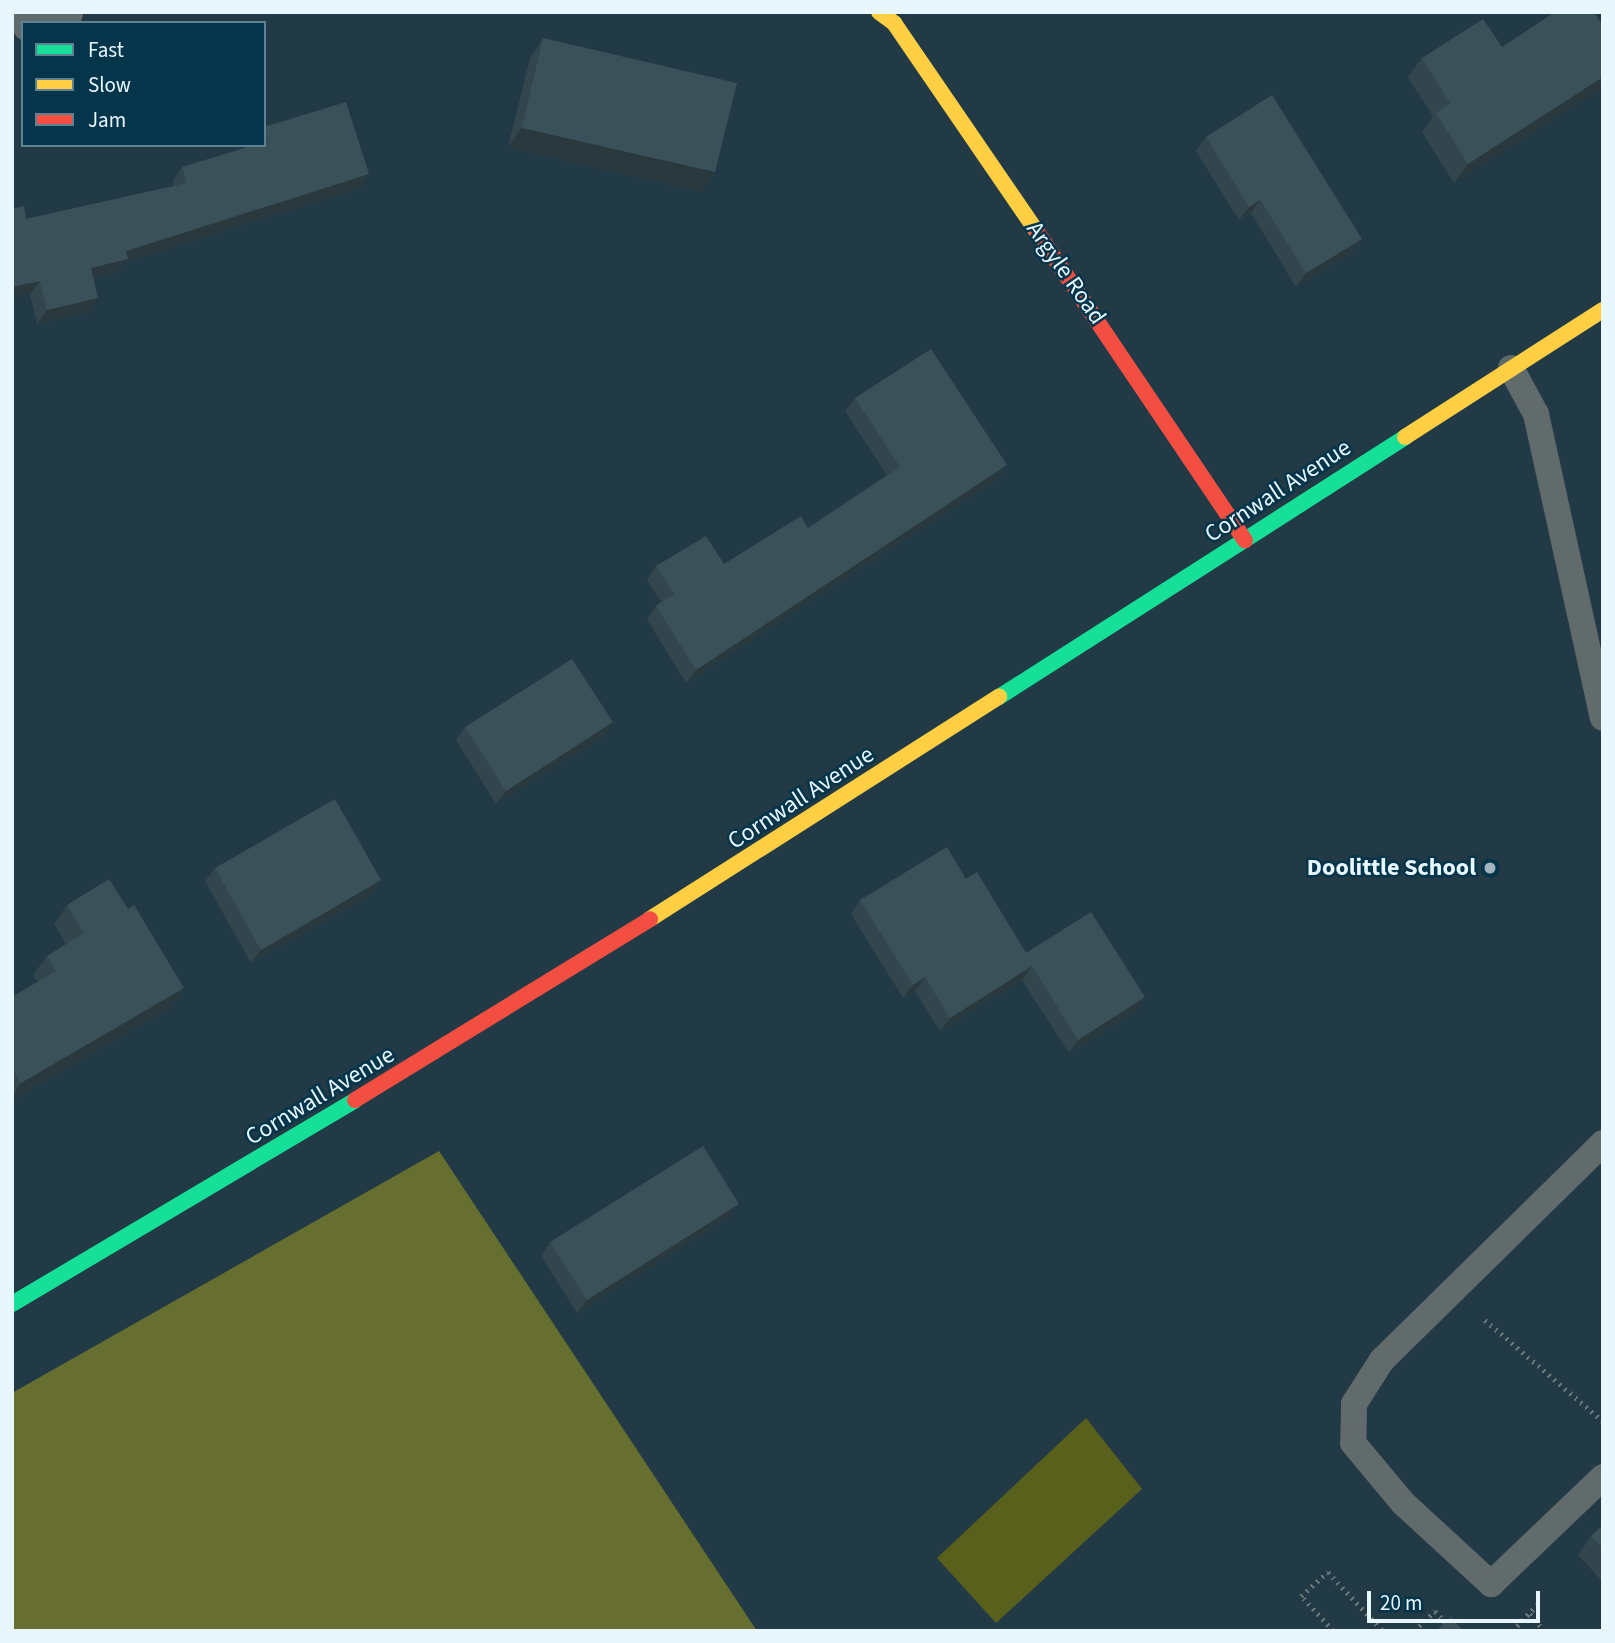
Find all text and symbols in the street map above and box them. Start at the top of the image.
legend [21,21,266,147]
text: Fast [88,35,124,65]
text: Slow [88,70,131,100]
text: Jam [88,105,126,135]
street label: Argyle Road [1020,216,1112,330]
street label: Cornwall Avenue [1200,433,1356,549]
street label: Cornwall Avenue [723,740,879,856]
place label: Doolittle School [1307,854,1476,882]
marker: Doolittle School [1482,860,1498,876]
street label: Cornwall Avenue [240,1040,400,1152]
scale bar [1370,1576,1543,1620]
text: 20 m [1380,1588,1422,1618]

